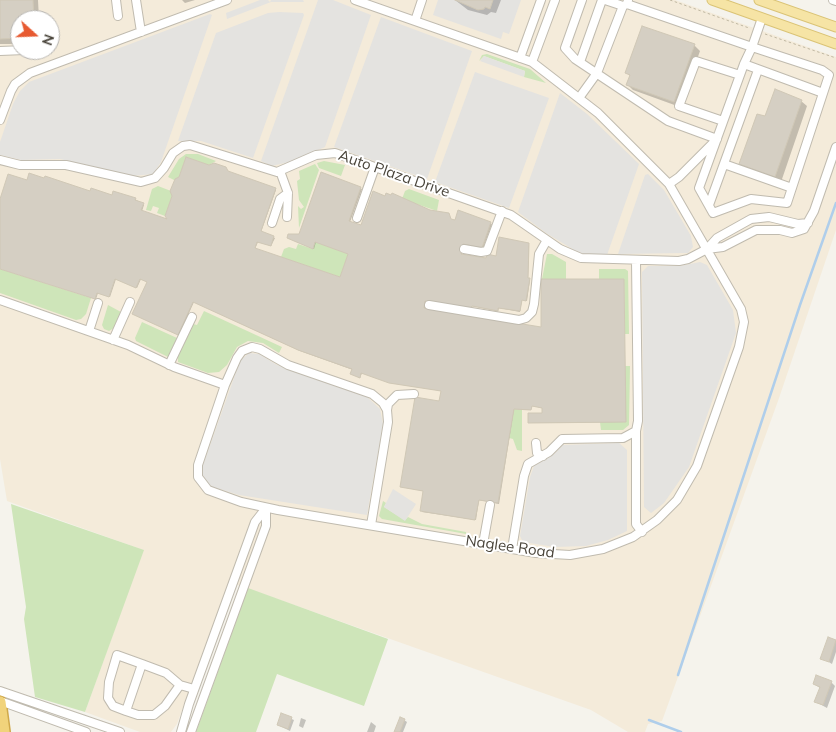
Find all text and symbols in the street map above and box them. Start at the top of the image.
north arrow [10,10,60,60]
text: N [38,32,58,48]
street label: Auto Plaza Drive [336,147,452,201]
street label: Naglee Road [464,532,556,562]

